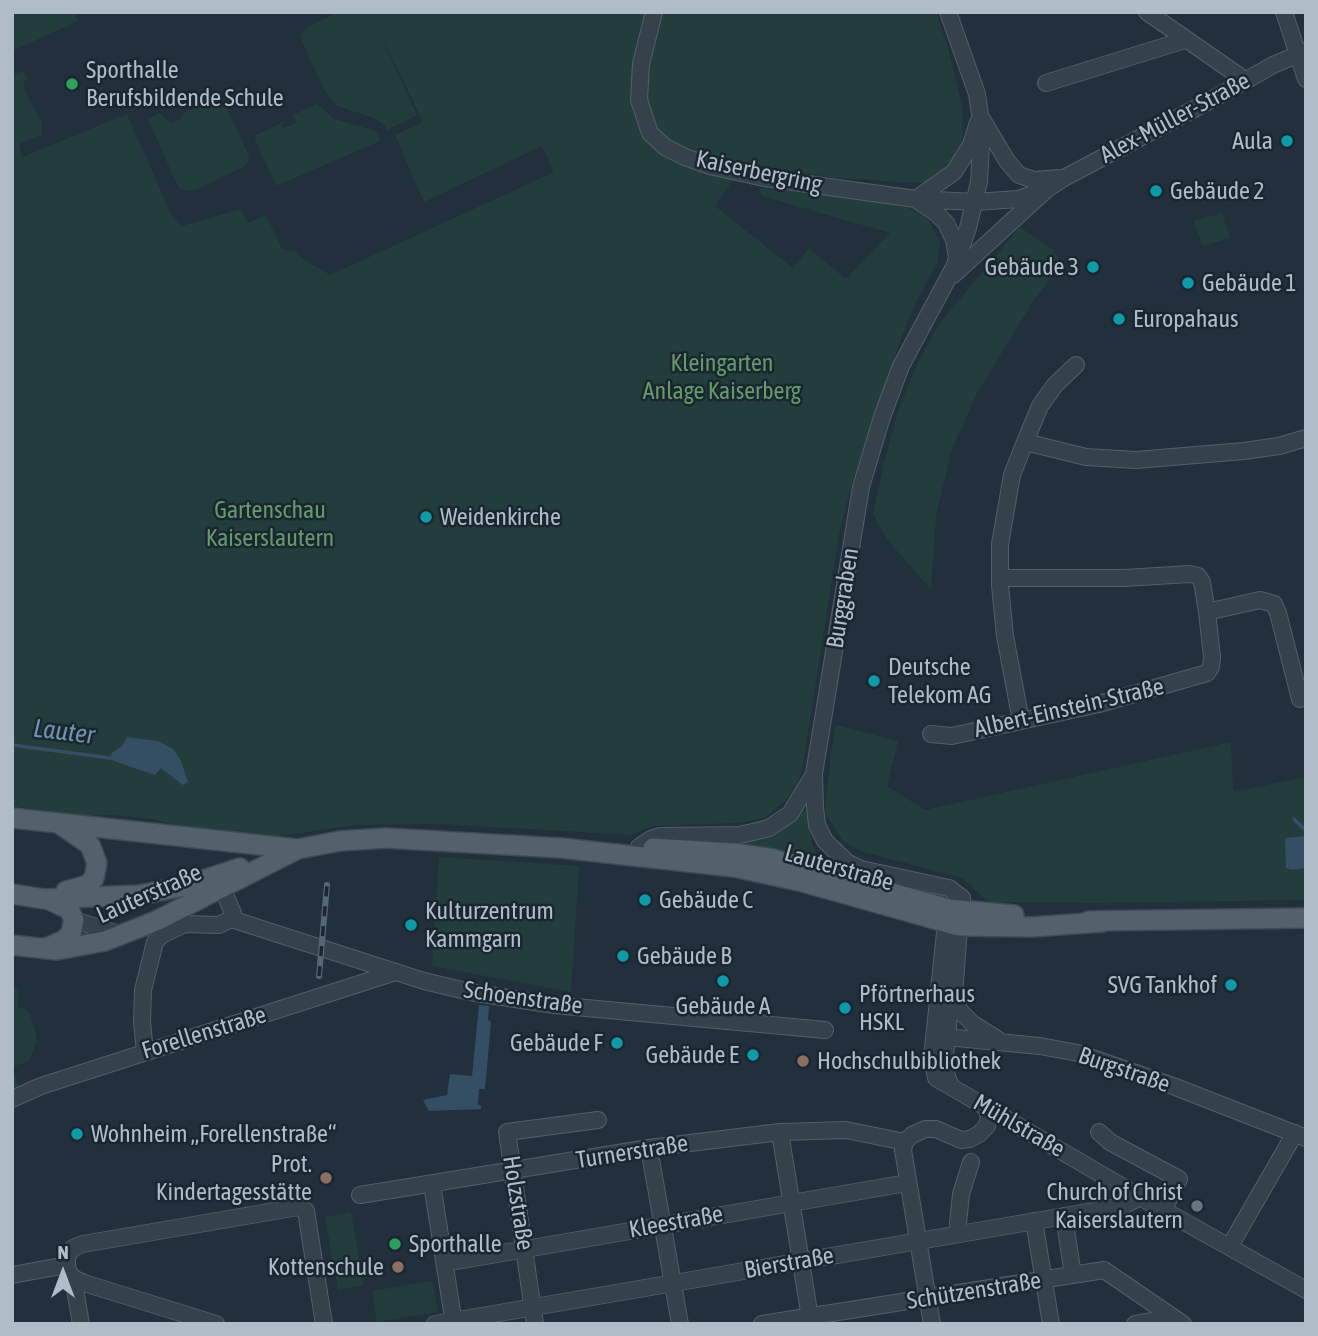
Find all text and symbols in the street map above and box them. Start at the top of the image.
place label: Sporthalle Berufsbildende Schule [86,56,284,112]
street label: Alex-Müller-Straße [1095,66,1255,170]
marker: Sporthalle Berufsbildende Schule [64,76,80,92]
place label: Aula [1232,127,1273,155]
marker: Aula [1279,133,1295,149]
street label: Kaiserbergring [693,145,825,199]
place label: Gebäude 2 [1170,177,1265,205]
marker: Gebäude 2 [1148,183,1164,199]
place label: Gebäude 3 [984,253,1079,281]
marker: Gebäude 3 [1085,259,1101,275]
place label: Gebäude 1 [1202,269,1297,297]
marker: Gebäude 1 [1180,275,1196,291]
place label: Europahaus [1133,305,1239,333]
marker: Europahaus [1111,311,1127,327]
park label: Kleingarten Anlage Kaiserberg [643,349,801,405]
park label: Gartenschau Kaiserslautern [206,496,334,552]
place label: Weidenkirche [440,503,561,531]
marker: Weidenkirche [418,509,434,525]
street label: Burggraben [821,546,865,650]
place label: Deutsche Telekom AG [888,653,991,709]
street label: Albert-Einstein-Straße [971,672,1167,744]
marker: Deutsche Telekom AG [866,673,882,689]
water label: Lauter [32,713,96,751]
street label: Lauterstraße [781,839,897,897]
street label: Lauterstraße [92,858,206,930]
place label: Gebäude C [659,886,753,914]
marker: Gebäude C [637,892,653,908]
place label: Kulturzentrum Kammgarn [425,897,554,953]
marker: Kulturzentrum Kammgarn [403,917,419,933]
place label: Gebäude B [637,942,732,970]
marker: Gebäude B [615,948,631,964]
place label: SVG Tankhof [1108,971,1217,999]
marker: Gebäude A [715,973,731,989]
street label: Schoenstraße [462,975,584,1021]
marker: SVG Tankhof [1223,977,1239,993]
place label: Pförtnerhaus HSKL [859,980,975,1036]
place label: Gebäude A [675,992,771,1020]
street label: Forellenstraße [138,1000,270,1066]
marker: Pförtnerhaus HSKL [837,1000,853,1016]
place label: Gebäude F [510,1029,603,1057]
marker: Gebäude F [609,1035,625,1051]
place label: Gebäude E [645,1041,739,1069]
street label: Burgstraße [1074,1041,1174,1099]
marker: Gebäude E [745,1047,761,1063]
place label: Hochschulbibliothek [817,1047,1001,1075]
marker: Hochschulbibliothek [795,1053,811,1069]
street label: Mühlstraße [968,1088,1070,1164]
place label: Wohnheim „Forellenstraße“ [91,1120,336,1148]
marker: Wohnheim „Forellenstraße“ [69,1126,85,1142]
street label: Turnerstraße [574,1129,690,1175]
place label: Prot. Kindertagesstätte [156,1150,312,1206]
street label: Holzstraße [496,1154,540,1252]
marker: Prot. Kindertagesstätte [318,1170,334,1186]
place label: Church of Christ Kaiserslautern [1046,1178,1183,1234]
marker: Church of Christ Kaiserslautern [1189,1198,1205,1214]
street label: Kleestraße [627,1200,725,1244]
place label: Sporthalle [409,1230,502,1258]
marker: Sporthalle [387,1236,403,1252]
north arrow [28,1238,98,1308]
text: N [57,1241,69,1263]
street label: Bierstraße [742,1241,836,1285]
place label: Kottenschule [268,1253,384,1281]
marker: Kottenschule [390,1259,406,1275]
street label: Schützenstraße [905,1266,1043,1316]

